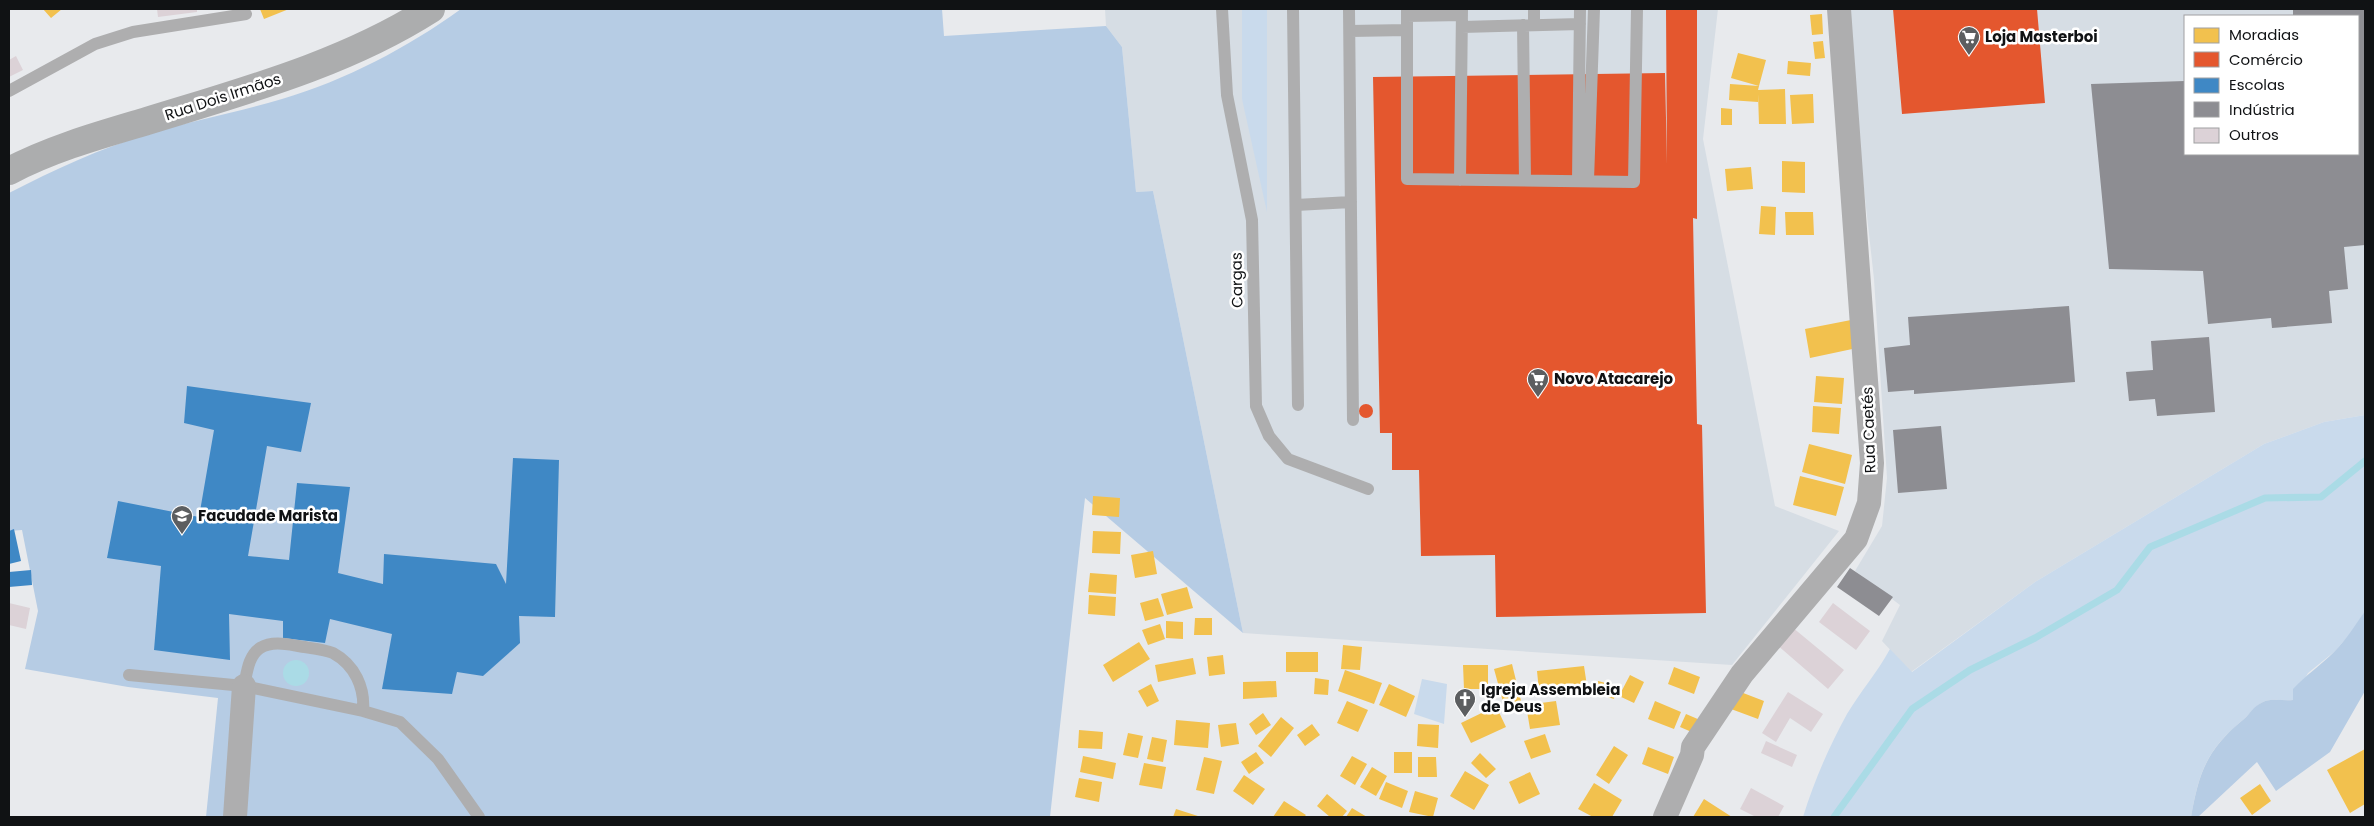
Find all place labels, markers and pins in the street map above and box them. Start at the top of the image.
supermarket icon: Loja Masterboi [1957,25,1981,56]
place label: Loja Masterboi [1985,26,2098,47]
supermarket icon: Novo Atacarejo [1526,367,1550,398]
place label: Novo Atacarejo [1554,368,1674,389]
school or university icon: Facudade Marista [170,504,194,535]
place label: Facudade Marista [198,505,338,526]
place label: Igreja Assembleia de Deus [1481,679,1620,717]
church icon: Igreja Assembleia de Deus [1453,687,1477,718]

